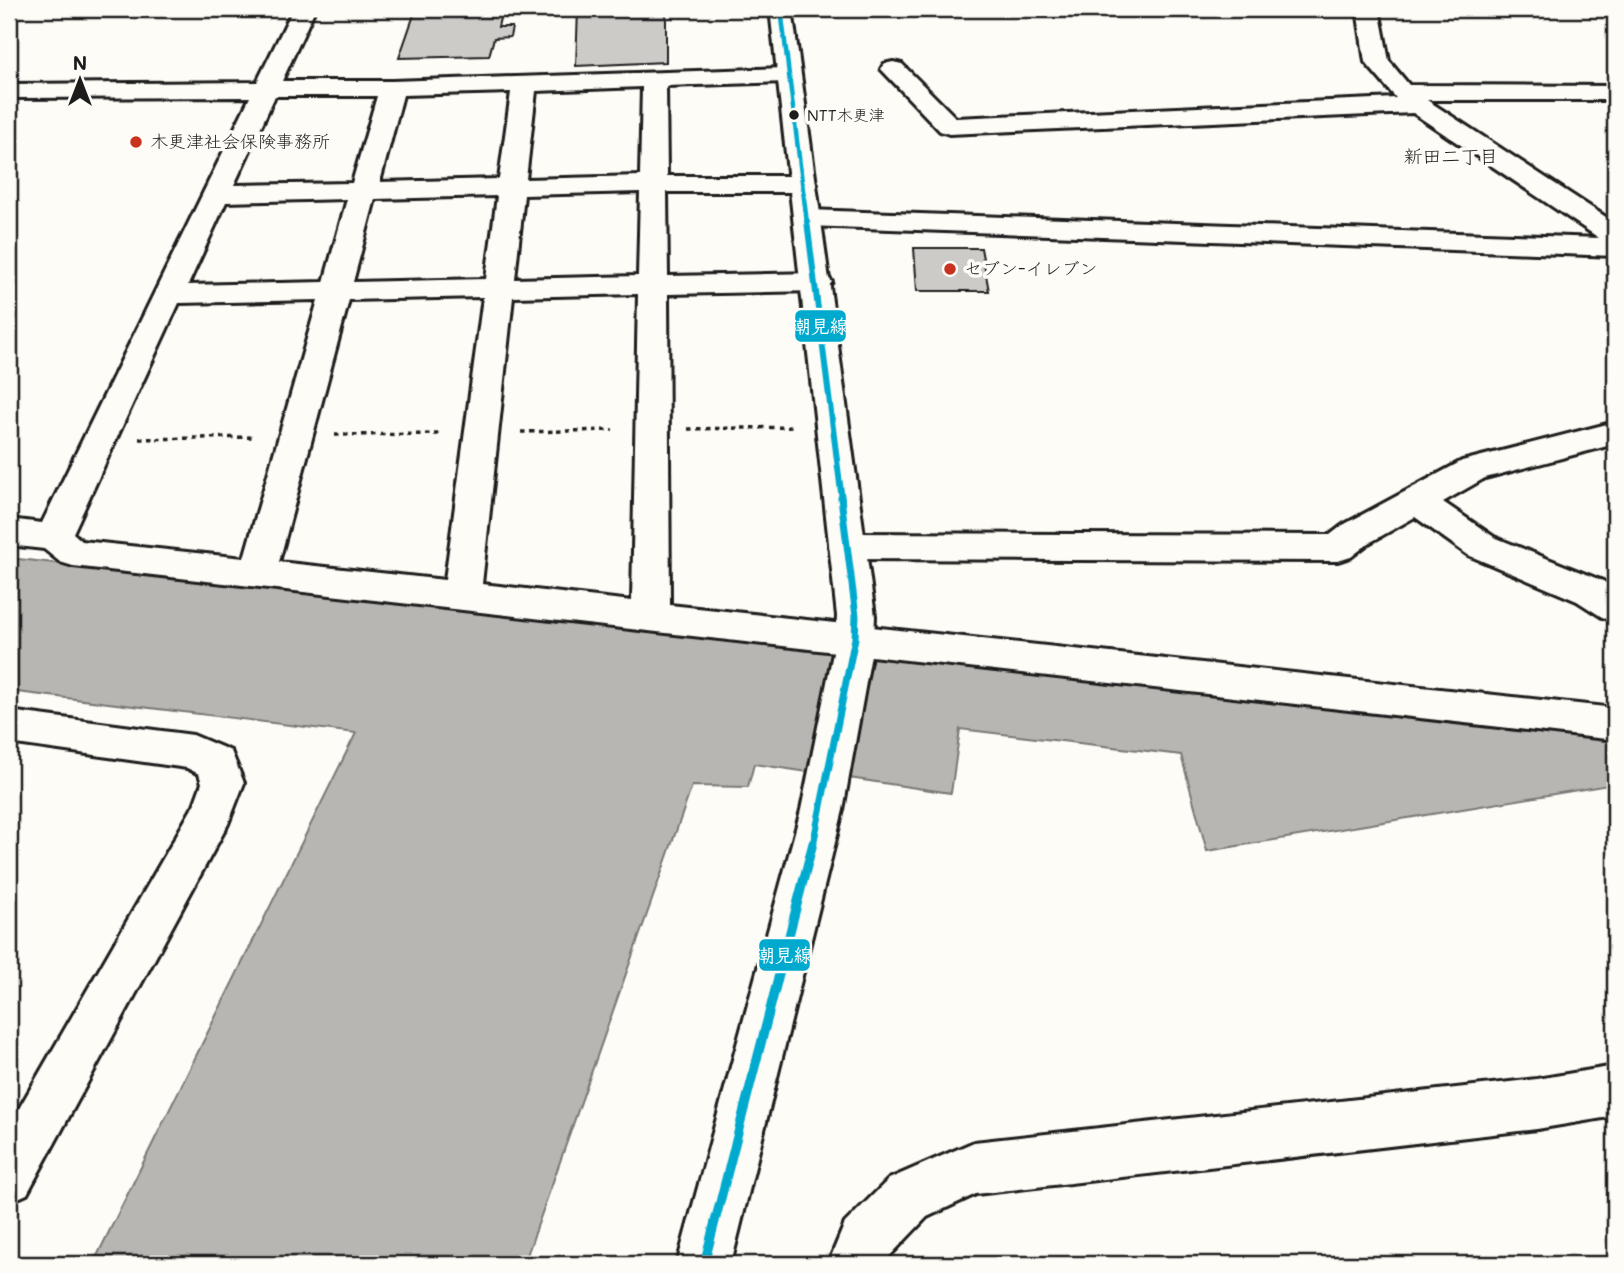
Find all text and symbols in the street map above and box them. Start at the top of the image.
north arrow [46,46,116,116]
text: N [73,50,87,75]
place label: NTT木更津 [807,104,885,125]
marker: NTT木更津 [787,108,801,122]
place label: 木更津社会保険事務所 [150,129,330,153]
marker: 木更津社会保険事務所 [128,134,144,150]
district label: 新田二丁目 [1403,143,1499,168]
place label: セブン-イレブン [964,256,1098,280]
marker: セブン-イレブン [942,261,958,277]
line badge: 潮見線 [794,309,847,343]
text: 潮見線 [791,313,849,338]
line badge: 潮見線 [758,938,811,972]
text: 潮見線 [755,942,813,967]

